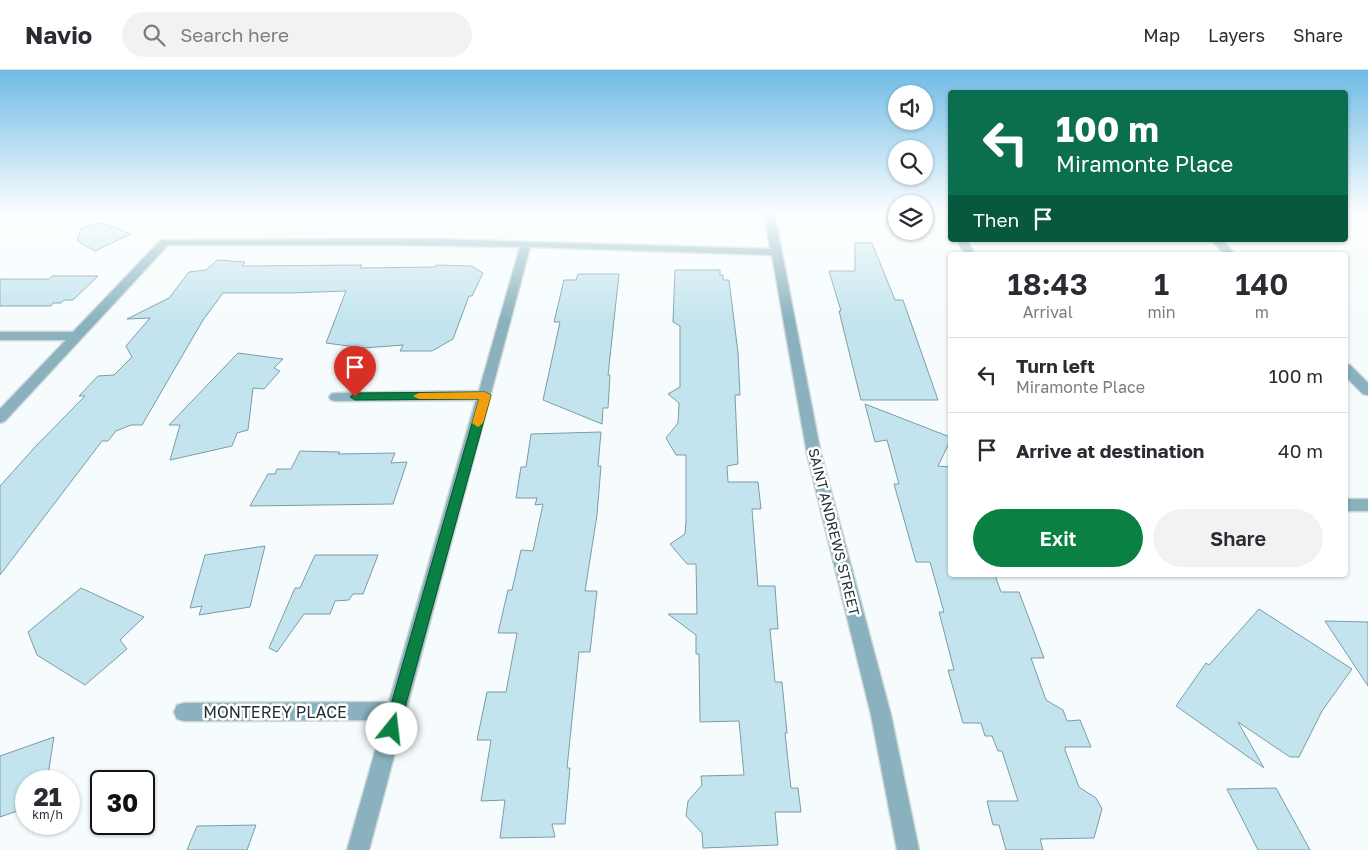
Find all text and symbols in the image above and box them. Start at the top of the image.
search box [122,12,472,57]
text: Navio [25,20,92,49]
icon: search [140,21,168,49]
text: Search here [180,23,289,46]
text: Map [1143,24,1180,46]
text: Layers [1208,24,1265,46]
text: Share [1293,24,1343,46]
map controls [888,85,933,240]
button: sound [888,85,933,130]
text: 100 m [1056,108,1159,150]
icon: left [973,110,1038,175]
button: search [888,140,933,185]
text: Miramonte Place [1056,150,1233,177]
button: layers [888,195,933,240]
icon: arrive [1029,205,1057,233]
text: Then [973,208,1019,231]
text: 18:43 [1008,266,1088,302]
text: 1 [1154,266,1169,302]
text: 140 [1235,266,1288,302]
text: Arrival [1023,302,1073,322]
text: min [1147,302,1176,322]
text: m [1255,302,1269,322]
pin [334,346,376,397]
icon: arrive [341,353,369,381]
text: Turn left [1016,354,1095,377]
icon: left [973,361,1001,389]
text: 100 m [1269,364,1323,387]
text: Miramonte Place [1016,377,1145,397]
icon: arrive [973,436,1001,464]
text: Arrive at destination [1016,439,1204,462]
text: 40 m [1278,439,1323,462]
street label: SAINT ANDREWS STREET [805,446,864,618]
button: Exit [973,509,1143,567]
button: Share [1153,509,1323,567]
street label: MONTEREY PLACE [203,702,347,722]
position arrow [365,702,417,754]
speed limit sign: 30 [90,770,155,835]
text: 21 [33,781,62,812]
text: km/h [32,807,63,822]

